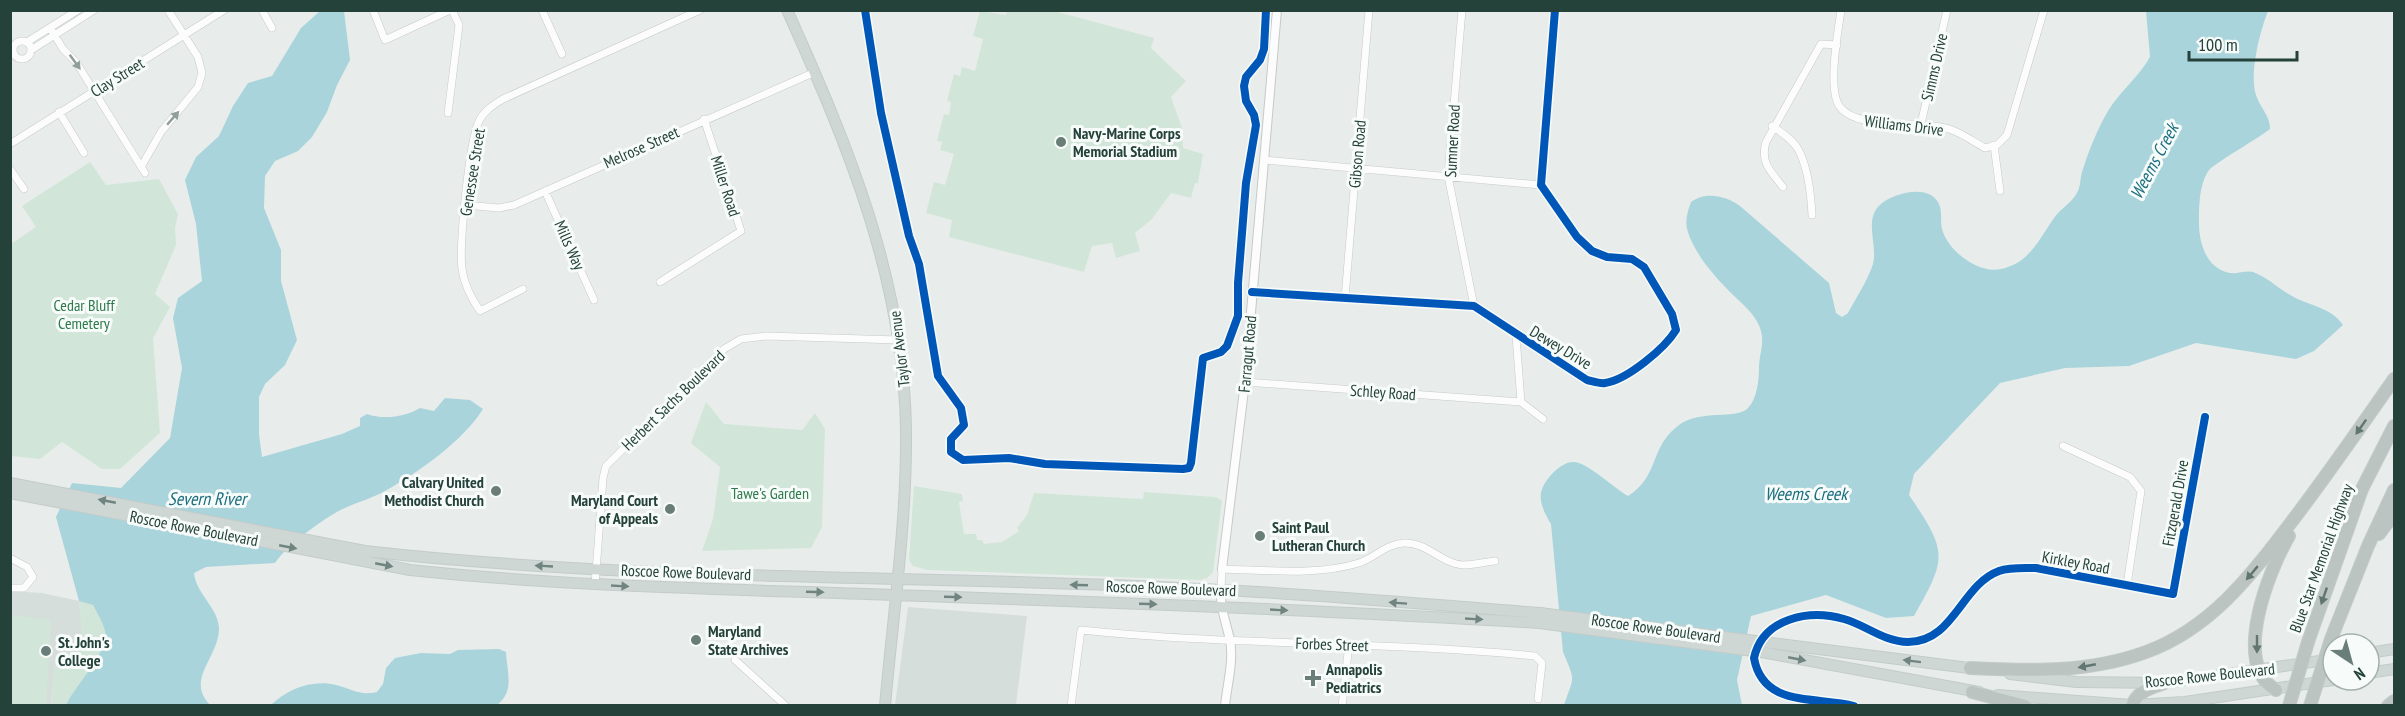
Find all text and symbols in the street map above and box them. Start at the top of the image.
scale bar [2189,24,2297,62]
street label: Simms Drive [1916,31,1952,103]
text: 100 m [2198,33,2238,56]
street label: Clay Street [86,52,148,101]
one-way arrow [69,54,81,70]
street label: Sumner Road [1440,104,1464,178]
street label: Williams Drive [1863,110,1945,140]
one-way arrow [166,111,179,126]
water label: Weems Creek [2124,117,2184,203]
street label: Gibson Road [1344,119,1370,189]
street label: Melrose Street [600,121,682,172]
place label: Navy-Marine Corps Memorial Stadium [1073,123,1181,161]
street label: Genessee Street [455,126,489,217]
marker: Navy-Marine Corps Memorial Stadium [1054,135,1068,149]
street label: Miller Road [707,153,745,219]
street label: Mills Way [550,217,590,273]
park label: Cedar Bluff Cemetery [53,295,115,333]
street label: Taylor Avenue [884,310,914,388]
street label: Farragut Road [1234,315,1260,393]
street label: Dewey Drive [1526,321,1596,373]
street label: Herbert Sachs Boulevard [617,346,729,454]
street label: Schley Road [1349,380,1417,404]
one-way arrow [2355,418,2367,434]
street label: Fitzgerald Drive [2158,458,2192,548]
place label: Calvary United Methodist Church [384,472,484,510]
street label: Blue Star Memorial Highway [2285,481,2357,635]
water label: Weems Creek [1765,482,1849,505]
park label: Tawe's Garden [731,483,809,503]
marker: Calvary United Methodist Church [489,484,503,498]
water label: Severn River [168,487,249,510]
place label: Maryland Court of Appeals [571,490,658,528]
one-way arrow [97,496,116,505]
marker: Maryland Court of Appeals [663,502,677,516]
street label: Roscoe Rowe Boulevard [128,506,260,550]
place label: Saint Paul Lutheran Church [1272,517,1365,555]
marker: Saint Paul Lutheran Church [1253,529,1267,543]
one-way arrow [279,543,298,552]
street label: Kirkley Road [2041,546,2111,578]
street label: Roscoe Rowe Boulevard [621,560,751,584]
one-way arrow [375,561,394,570]
one-way arrow [534,561,553,570]
one-way arrow [2246,565,2259,580]
street label: Roscoe Rowe Boulevard [1106,576,1236,600]
one-way arrow [1069,580,1088,590]
one-way arrow [611,582,630,591]
one-way arrow [2319,587,2329,605]
one-way arrow [806,588,825,597]
one-way arrow [944,593,963,602]
one-way arrow [1388,598,1407,607]
one-way arrow [1138,600,1157,609]
one-way arrow [1269,606,1288,615]
street label: Roscoe Rowe Boulevard [1590,609,1722,647]
one-way arrow [1464,614,1483,624]
place label: Maryland State Archives [708,621,789,659]
place label: St. John's College [58,632,110,670]
north arrow [2321,632,2381,692]
marker: Maryland State Archives [689,633,703,647]
street label: Forbes Street [1295,633,1370,655]
one-way arrow [2252,634,2262,653]
marker: St. John's College [39,644,53,658]
one-way arrow [1788,655,1807,664]
one-way arrow [1903,656,1922,666]
street label: Roscoe Rowe Boulevard [2144,658,2276,692]
place label: Annapolis Pediatrics [1325,659,1383,697]
one-way arrow [2077,662,2096,671]
text: N [2350,664,2369,685]
marker: Annapolis Pediatrics [1304,669,1322,687]

